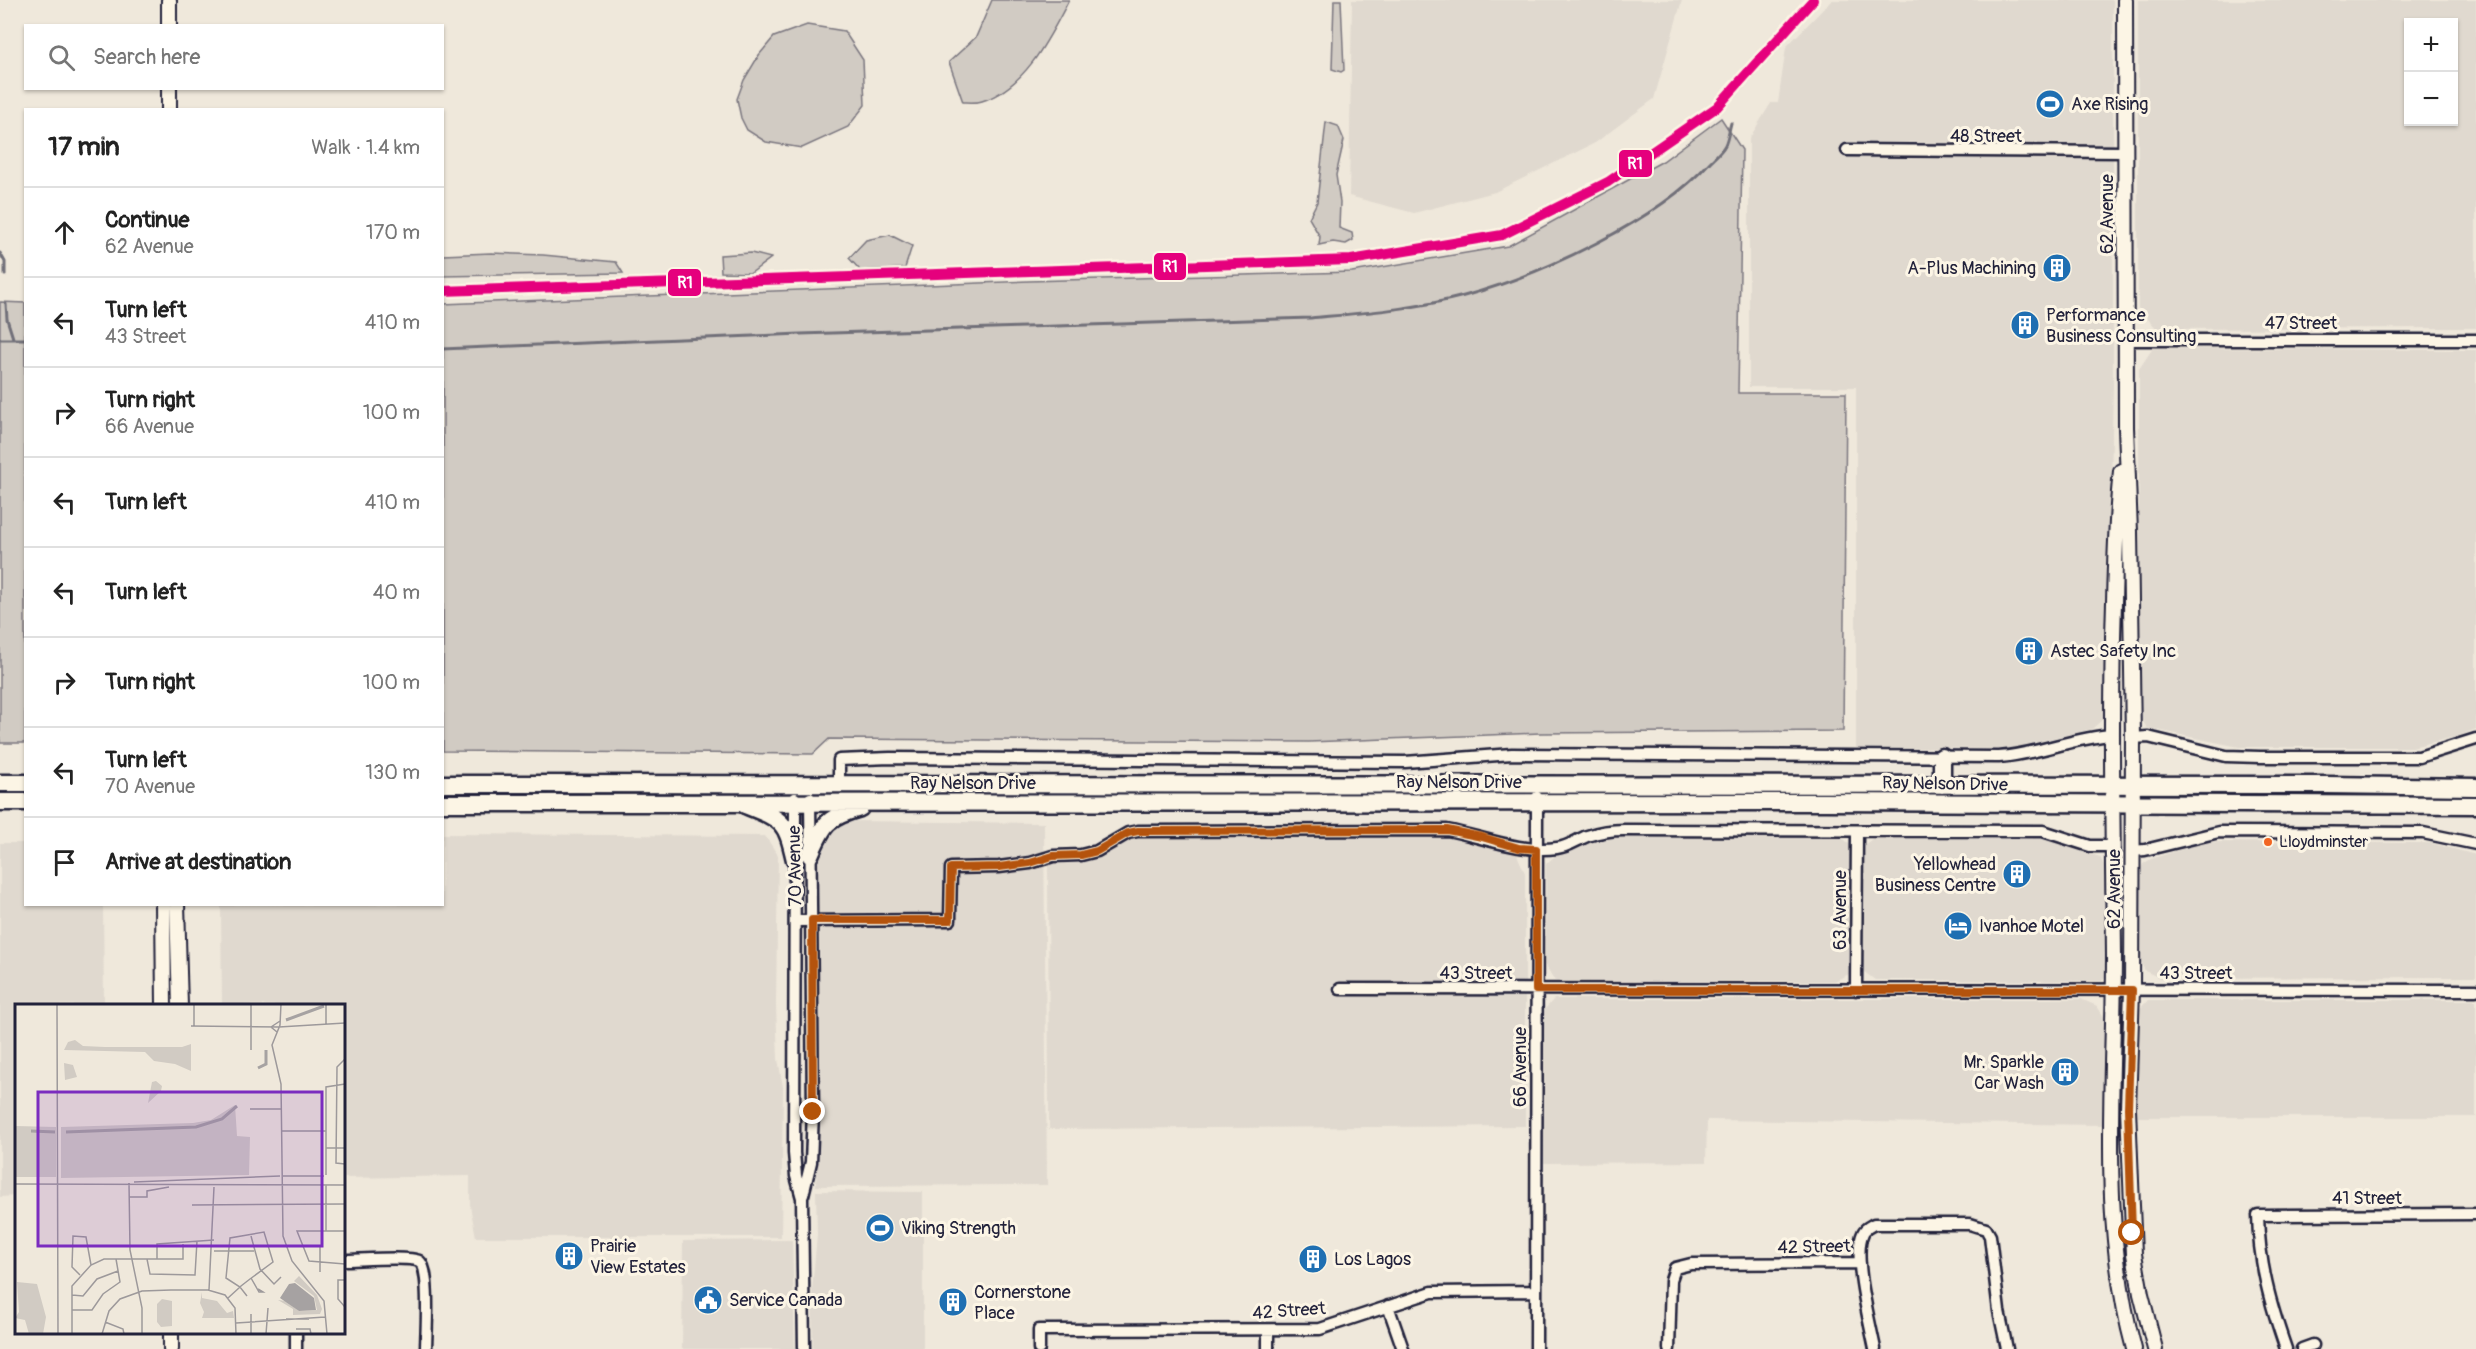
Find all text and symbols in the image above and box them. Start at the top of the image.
map controls [2404,18,2458,126]
button: + [2404,18,2458,72]
search box [24,24,444,90]
icon: search [45,41,78,74]
text: Search here [93,43,200,71]
button: − [2404,72,2458,126]
sports icon: Axe Rising [2034,88,2066,120]
place label: Axe Rising [2071,93,2148,116]
street label: 48 Street [1950,125,2023,148]
text: 17 min [48,131,120,163]
text: Walk · 1.4 km [311,135,420,160]
line badge: R1 [1618,149,1653,178]
text: R1 [1627,154,1643,174]
street label: 62 Avenue [2096,174,2119,254]
text: Continue [105,206,189,234]
icon: ahead [48,216,81,249]
text: 170 m [366,220,420,245]
text: 62 Avenue [105,234,194,259]
line badge: R1 [1153,252,1187,281]
building icon: A-Plus Machining [2041,252,2073,284]
text: R1 [1162,257,1178,277]
place label: A-Plus Machining [1907,257,2036,280]
line badge: R1 [667,268,702,297]
text: R1 [677,273,693,293]
text: Turn left [105,296,187,324]
place label: Performance Business Consulting [2046,304,2196,348]
icon: left [48,306,81,339]
building icon: Performance Business Consulting [2009,309,2041,341]
text: 410 m [365,310,420,335]
street label: 47 Street [2265,312,2338,335]
text: 43 Street [105,324,186,349]
text: Turn right [105,386,195,414]
icon: right [48,396,81,429]
text: 100 m [363,400,420,425]
text: 66 Avenue [105,414,194,439]
icon: left [48,486,81,519]
text: Turn left [105,488,187,516]
text: 410 m [365,490,420,515]
icon: left [48,576,81,609]
text: Turn left [105,578,187,606]
text: 40 m [373,580,420,605]
building icon: Astec Safety Inc [2013,635,2045,667]
place label: Astec Safety Inc [2050,640,2176,663]
icon: right [48,666,81,699]
text: Turn right [105,668,195,696]
text: 100 m [363,670,420,695]
text: Turn left [105,746,187,774]
icon: left [48,756,81,789]
text: 130 m [365,760,420,785]
street label: Ray Nelson Drive [1396,771,1522,794]
street label: Ray Nelson Drive [1882,771,2008,797]
street label: Ray Nelson Drive [910,772,1036,795]
text: 70 Avenue [105,774,195,799]
street label: 70 Avenue [783,825,807,907]
place label: Lloydminster [2279,832,2368,852]
marker: Lloydminster [2262,836,2274,848]
icon: arrive [48,846,81,879]
text: Arrive at destination [105,848,291,876]
street label: 62 Avenue [2103,849,2126,929]
place label: Yellowhead Business Centre [1875,853,1996,897]
building icon: Yellowhead Business Centre [2001,858,2033,890]
street label: 63 Avenue [1829,870,1852,950]
hotel icon: Ivanhoe Motel [1942,910,1974,942]
place label: Ivanhoe Motel [1979,915,2084,938]
street label: 43 Street [1439,962,1513,985]
street label: 43 Street [2159,962,2233,985]
inset map [15,1004,345,1334]
street label: 66 Avenue [1509,1027,1532,1107]
place label: Mr. Sparkle Car Wash [1963,1051,2044,1095]
building icon: Mr. Sparkle Car Wash [2049,1056,2081,1088]
route end [799,1098,825,1124]
street label: 41 Street [2332,1187,2403,1210]
sports icon: Viking Strength [864,1212,896,1244]
place label: Viking Strength [901,1217,1016,1240]
route start [2118,1219,2144,1245]
place label: Prairie View Estates [590,1235,686,1279]
street label: 42 Street [1777,1235,1852,1259]
building icon: Prairie View Estates [553,1240,585,1272]
building icon: Los Lagos [1297,1243,1329,1275]
place label: Los Lagos [1334,1248,1411,1271]
place label: Cornerstone Place [974,1281,1071,1325]
public building icon: Service Canada [692,1284,724,1316]
building icon: Cornerstone Place [937,1286,969,1318]
place label: Service Canada [729,1289,843,1312]
street label: 42 Street [1252,1297,1327,1325]

